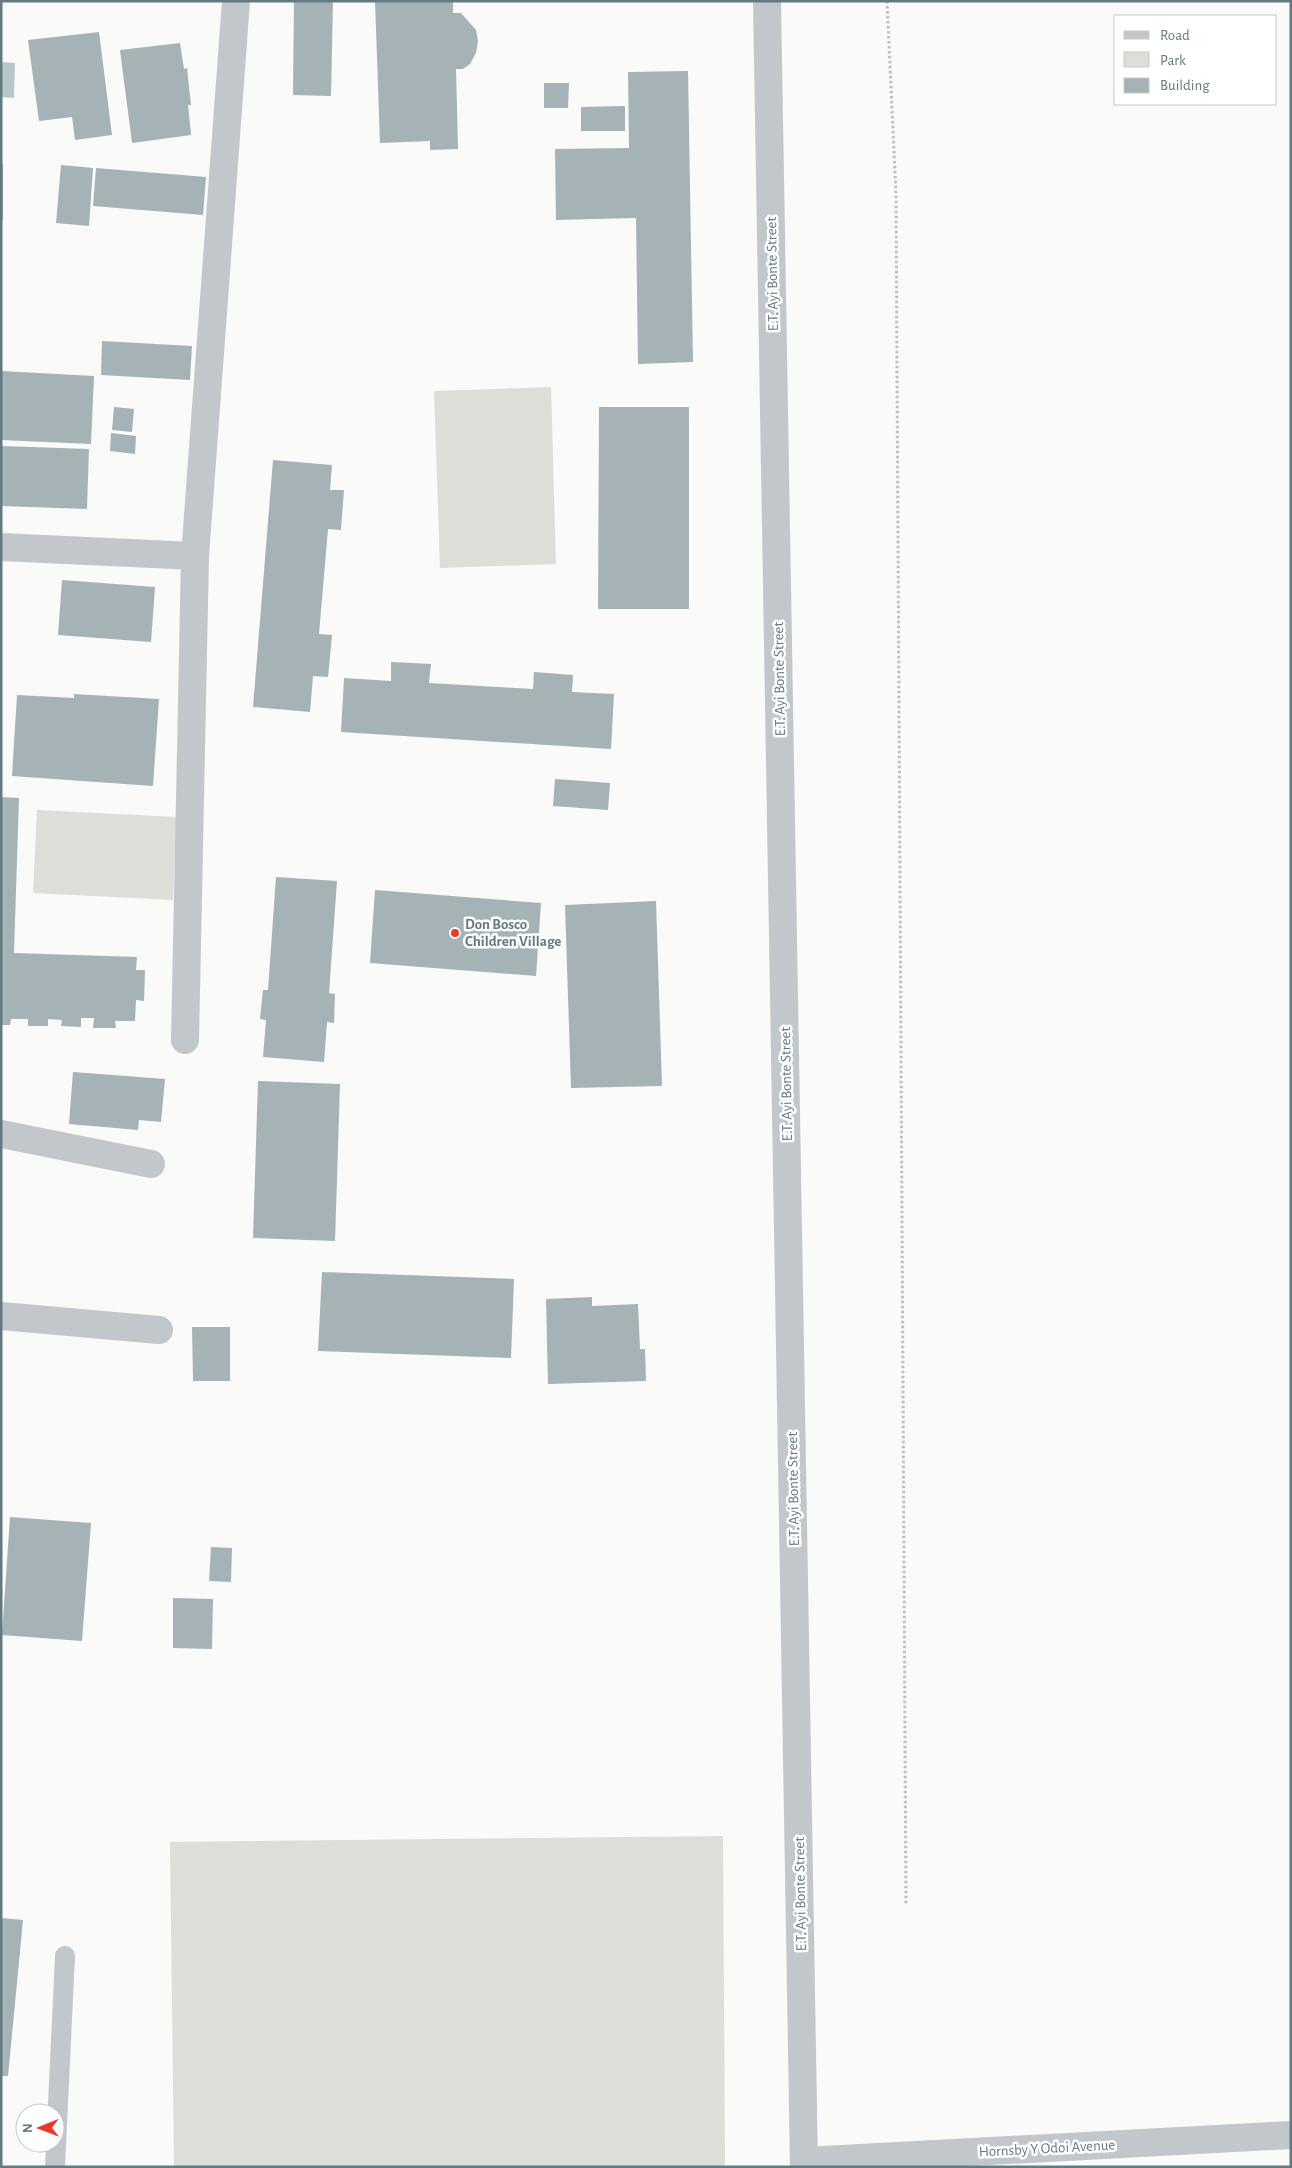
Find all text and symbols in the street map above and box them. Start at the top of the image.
legend [1114,15,1277,105]
text: Road [1160,28,1190,43]
text: Park [1160,53,1186,68]
text: Building [1160,78,1210,93]
street label: E.T. Ayi Bonte Street [764,216,781,331]
street label: E.T. Ayi Bonte Street [771,621,788,736]
place label: Don Bosco Children Village [465,917,561,949]
marker: Don Bosco Children Village [449,927,461,939]
street label: E.T. Ayi Bonte Street [778,1026,795,1141]
street label: E.T. Ayi Bonte Street [785,1431,802,1546]
street label: E.T. Ayi Bonte Street [792,1836,809,1951]
north arrow [15,2103,65,2153]
text: N [21,2123,35,2133]
street label: Hornsby Y Odoi Avenue [978,2137,1116,2160]

